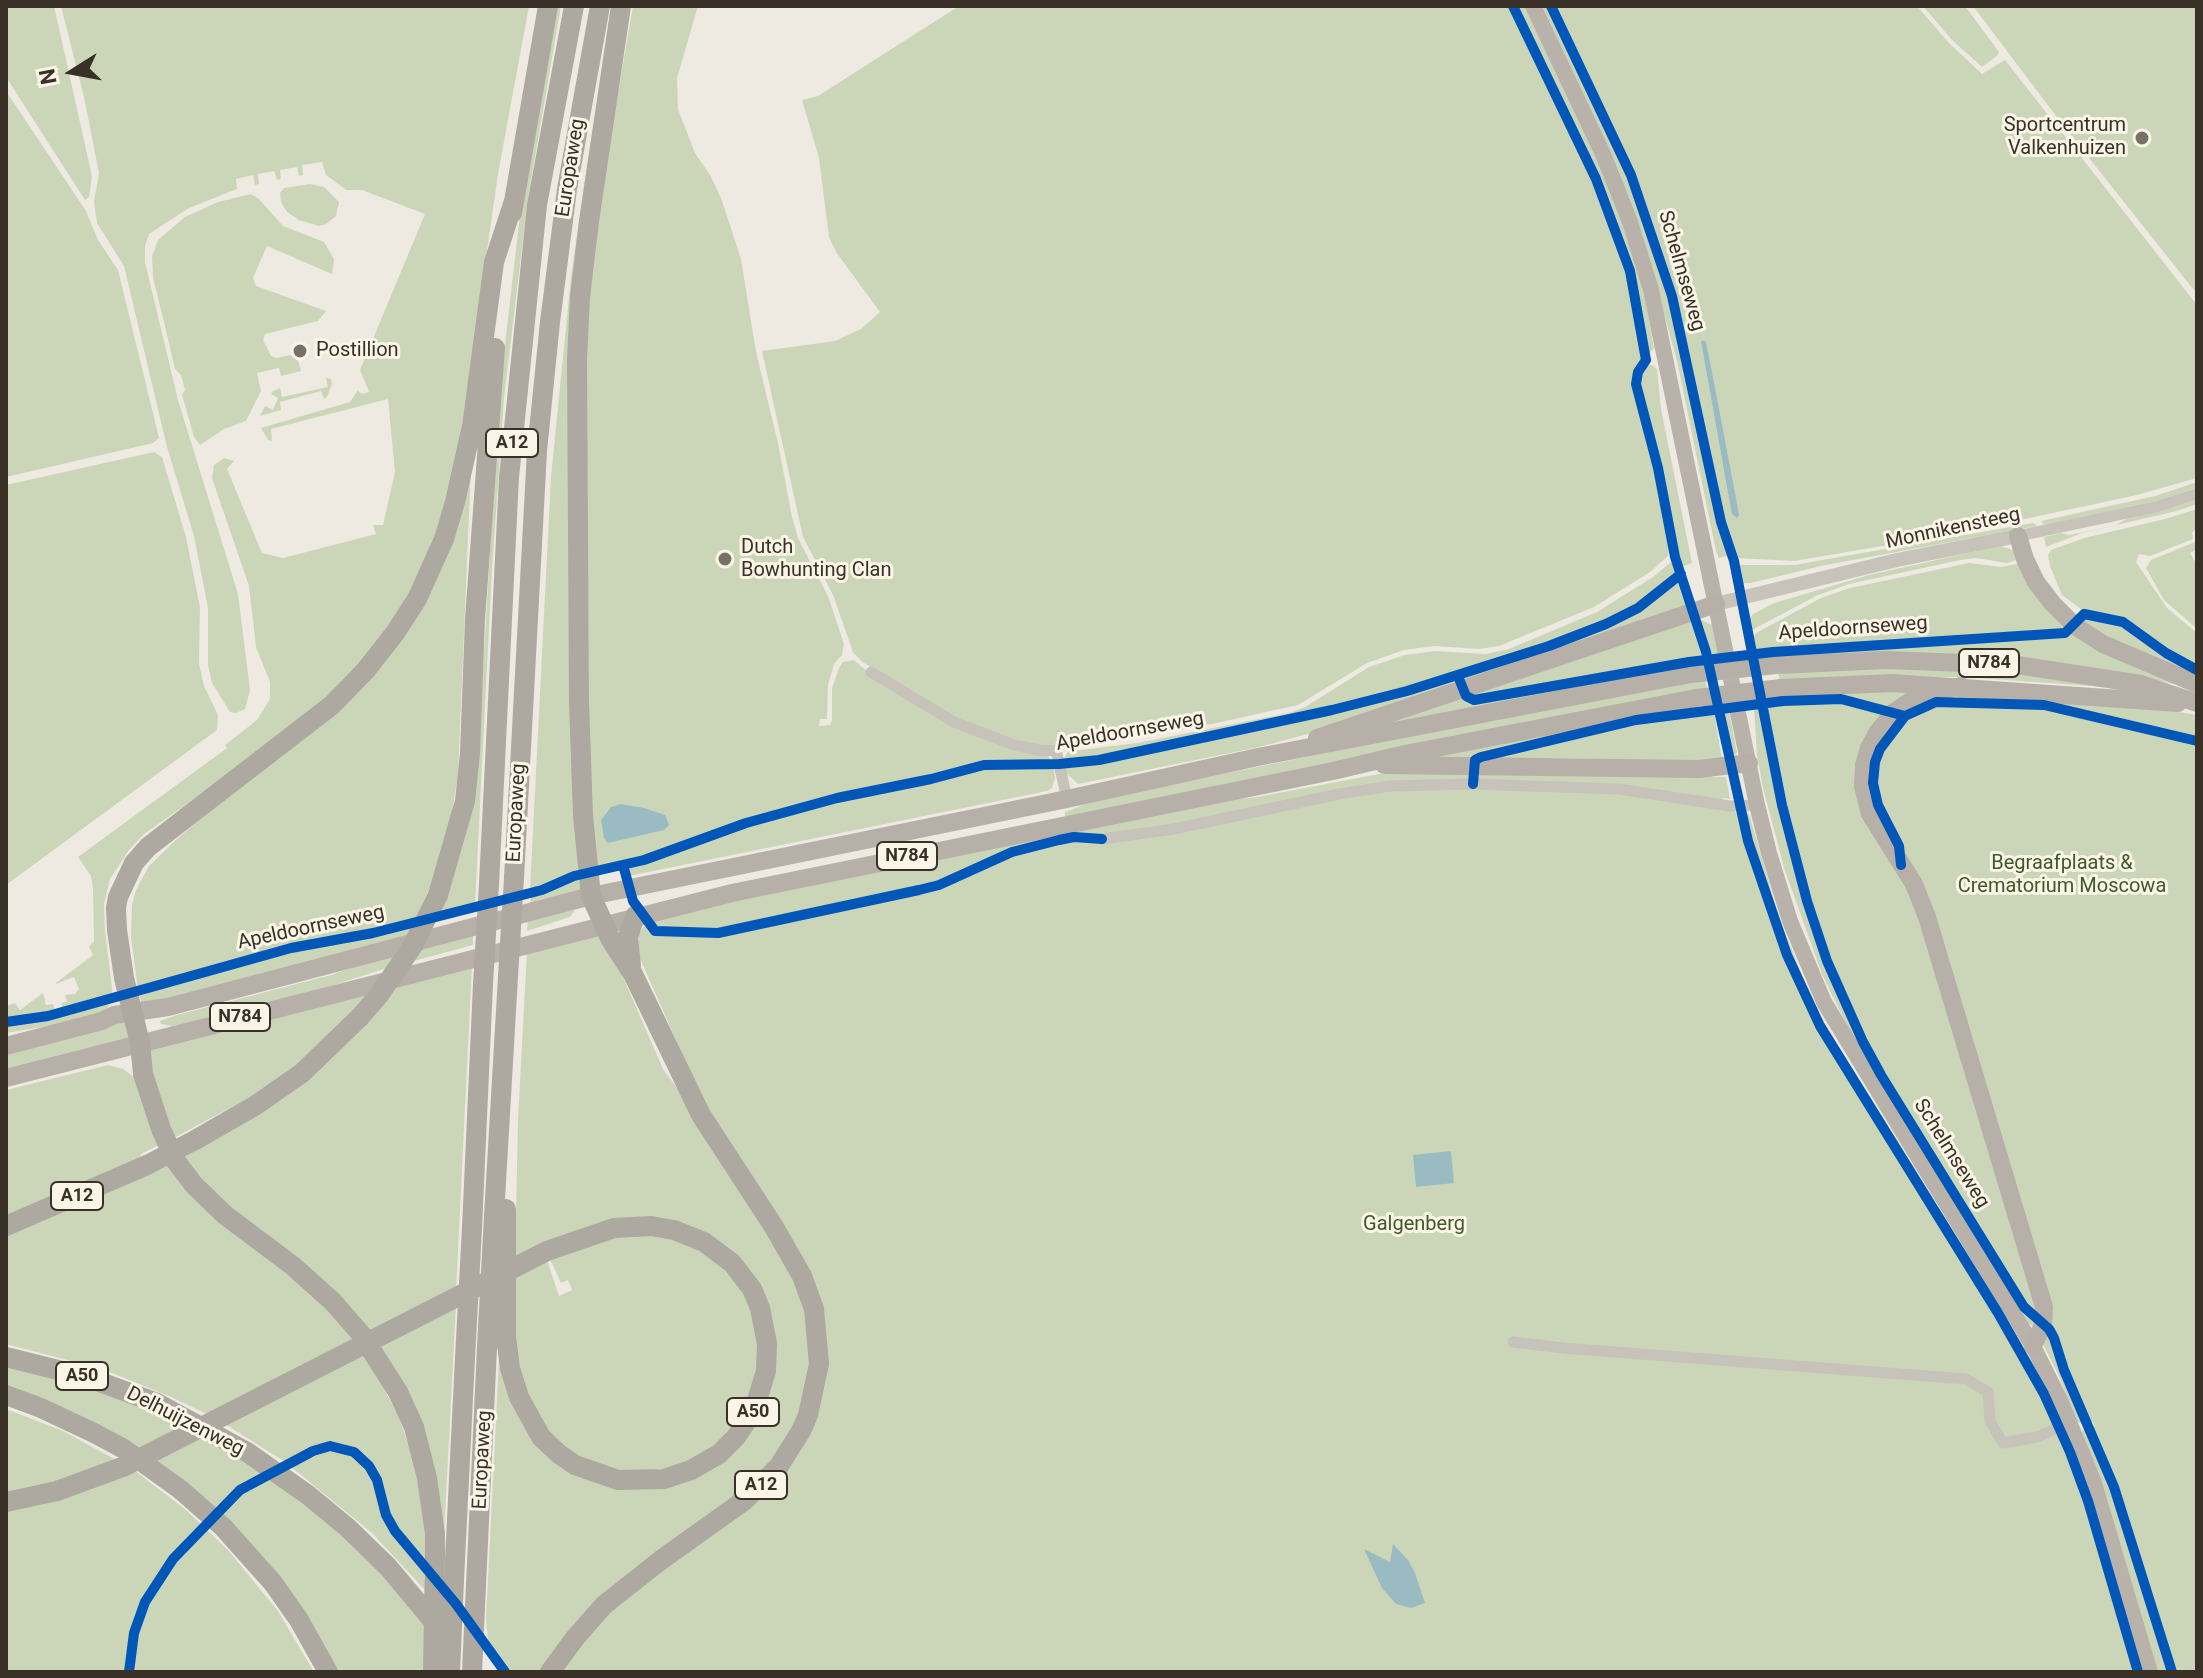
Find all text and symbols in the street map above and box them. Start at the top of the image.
north arrow [32,32,112,112]
text: N [34,67,62,87]
place label: Sportcentrum Valkenhuizen [2004,114,2126,161]
street label: Europaweg [551,117,591,219]
marker: Sportcentrum Valkenhuizen [2133,129,2151,147]
street label: Schelmseweg [1652,208,1710,334]
place label: Postillion [316,339,399,363]
marker: Postillion [291,342,309,360]
road number: A12 [486,429,538,457]
street label: Monnikensteeg [1884,503,2022,555]
place label: Dutch Bowhunting Clan [741,536,891,583]
marker: Dutch Bowhunting Clan [716,550,734,568]
street label: Apeldoornseweg [1778,612,1928,646]
road number: N784 [1959,649,2019,677]
street label: Apeldoornseweg [1054,707,1206,757]
street label: Europaweg [502,763,532,863]
road number: N784 [877,842,937,870]
park label: Begraafplaats & Crematorium Moscowa [1958,852,2166,899]
street label: Apeldoornseweg [235,901,387,955]
road number: N784 [210,1003,270,1031]
street label: Schelmseweg [1908,1095,1994,1213]
road number: A12 [51,1182,103,1210]
park label: Galgenberg [1363,1213,1465,1237]
road number: A50 [56,1362,108,1390]
street label: Delhuijzenweg [122,1382,248,1462]
road number: A50 [727,1398,779,1426]
street label: Europaweg [468,1410,498,1510]
road number: A12 [735,1471,787,1499]

